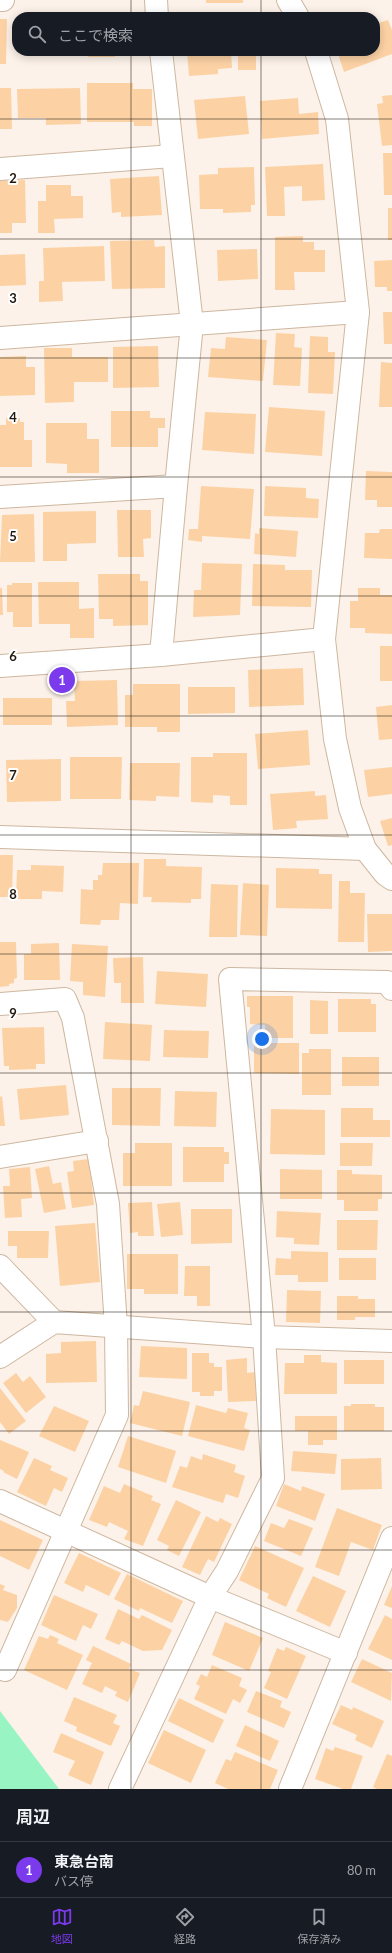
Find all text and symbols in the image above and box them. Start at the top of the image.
search box [12,12,380,56]
icon: search [26,23,48,45]
text: ここで検索 [58,26,133,44]
text: 2 [9,170,17,186]
text: 3 [9,290,17,306]
text: 4 [9,409,17,425]
text: 5 [9,528,17,544]
text: 6 [9,648,17,664]
pin: 1 [49,665,75,695]
text: 7 [9,767,17,783]
text: 8 [9,886,17,902]
text: 9 [9,1005,17,1021]
your location [252,1029,272,1049]
text: 周辺 [16,1806,50,1827]
text: 東急台南 [54,1852,114,1870]
text: 1 [25,1862,33,1878]
text: 80 m [347,1862,376,1878]
text: バス停 [54,1873,93,1889]
tab: 地図 [51,1906,73,1946]
tab: 経路 [174,1906,196,1946]
tab: 保存済み [297,1906,341,1946]

